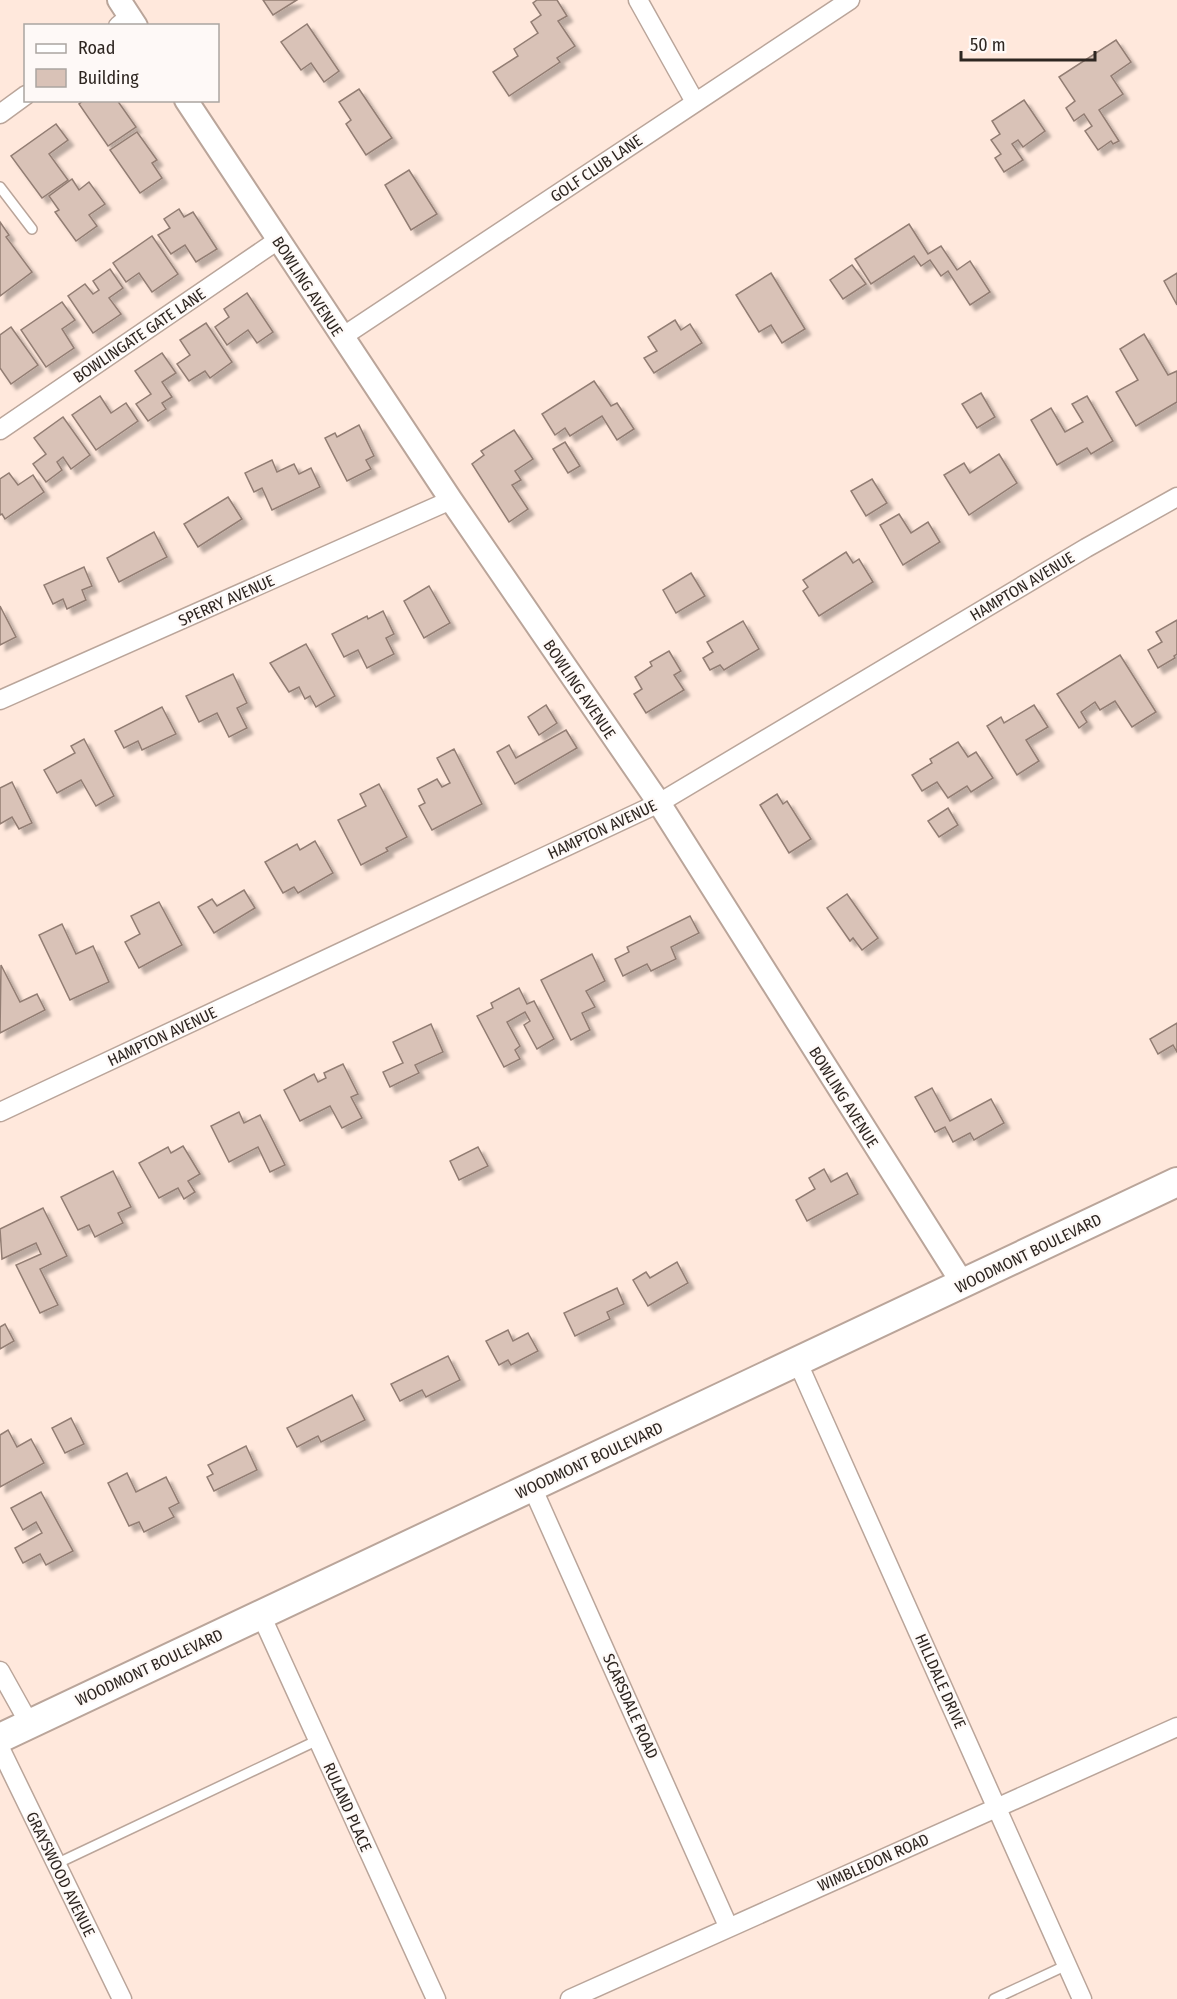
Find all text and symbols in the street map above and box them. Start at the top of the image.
legend [24,24,219,102]
scale bar [961,24,1094,62]
text: 50 m [970,34,1006,56]
text: Road [78,37,115,59]
text: Building [78,67,139,89]
street label: GOLF CLUB LANE [547,131,646,206]
street label: BOWLING AVENUE [268,233,347,340]
street label: BOWLINGATE GATE LANE [70,284,209,387]
street label: HAMPTON AVENUE [967,548,1078,625]
street label: SPERRY AVENUE [175,571,277,630]
street label: BOWLING AVENUE [540,636,620,742]
street label: HAMPTON AVENUE [545,796,660,863]
street label: HAMPTON AVENUE [105,1003,220,1070]
street label: BOWLING AVENUE [805,1043,882,1151]
street label: WOODMONT BOULEVARD [952,1210,1105,1297]
street label: WOODMONT BOULEVARD [512,1418,666,1503]
street label: WOODMONT BOULEVARD [72,1625,226,1710]
street label: HILLDALE DRIVE [911,1631,970,1732]
street label: SCARSDALE ROAD [599,1651,662,1762]
street label: RULAND PLACE [319,1760,376,1855]
street label: GRAYSWOOD AVENUE [22,1809,99,1940]
street label: WIMBLEDON ROAD [815,1829,932,1896]

